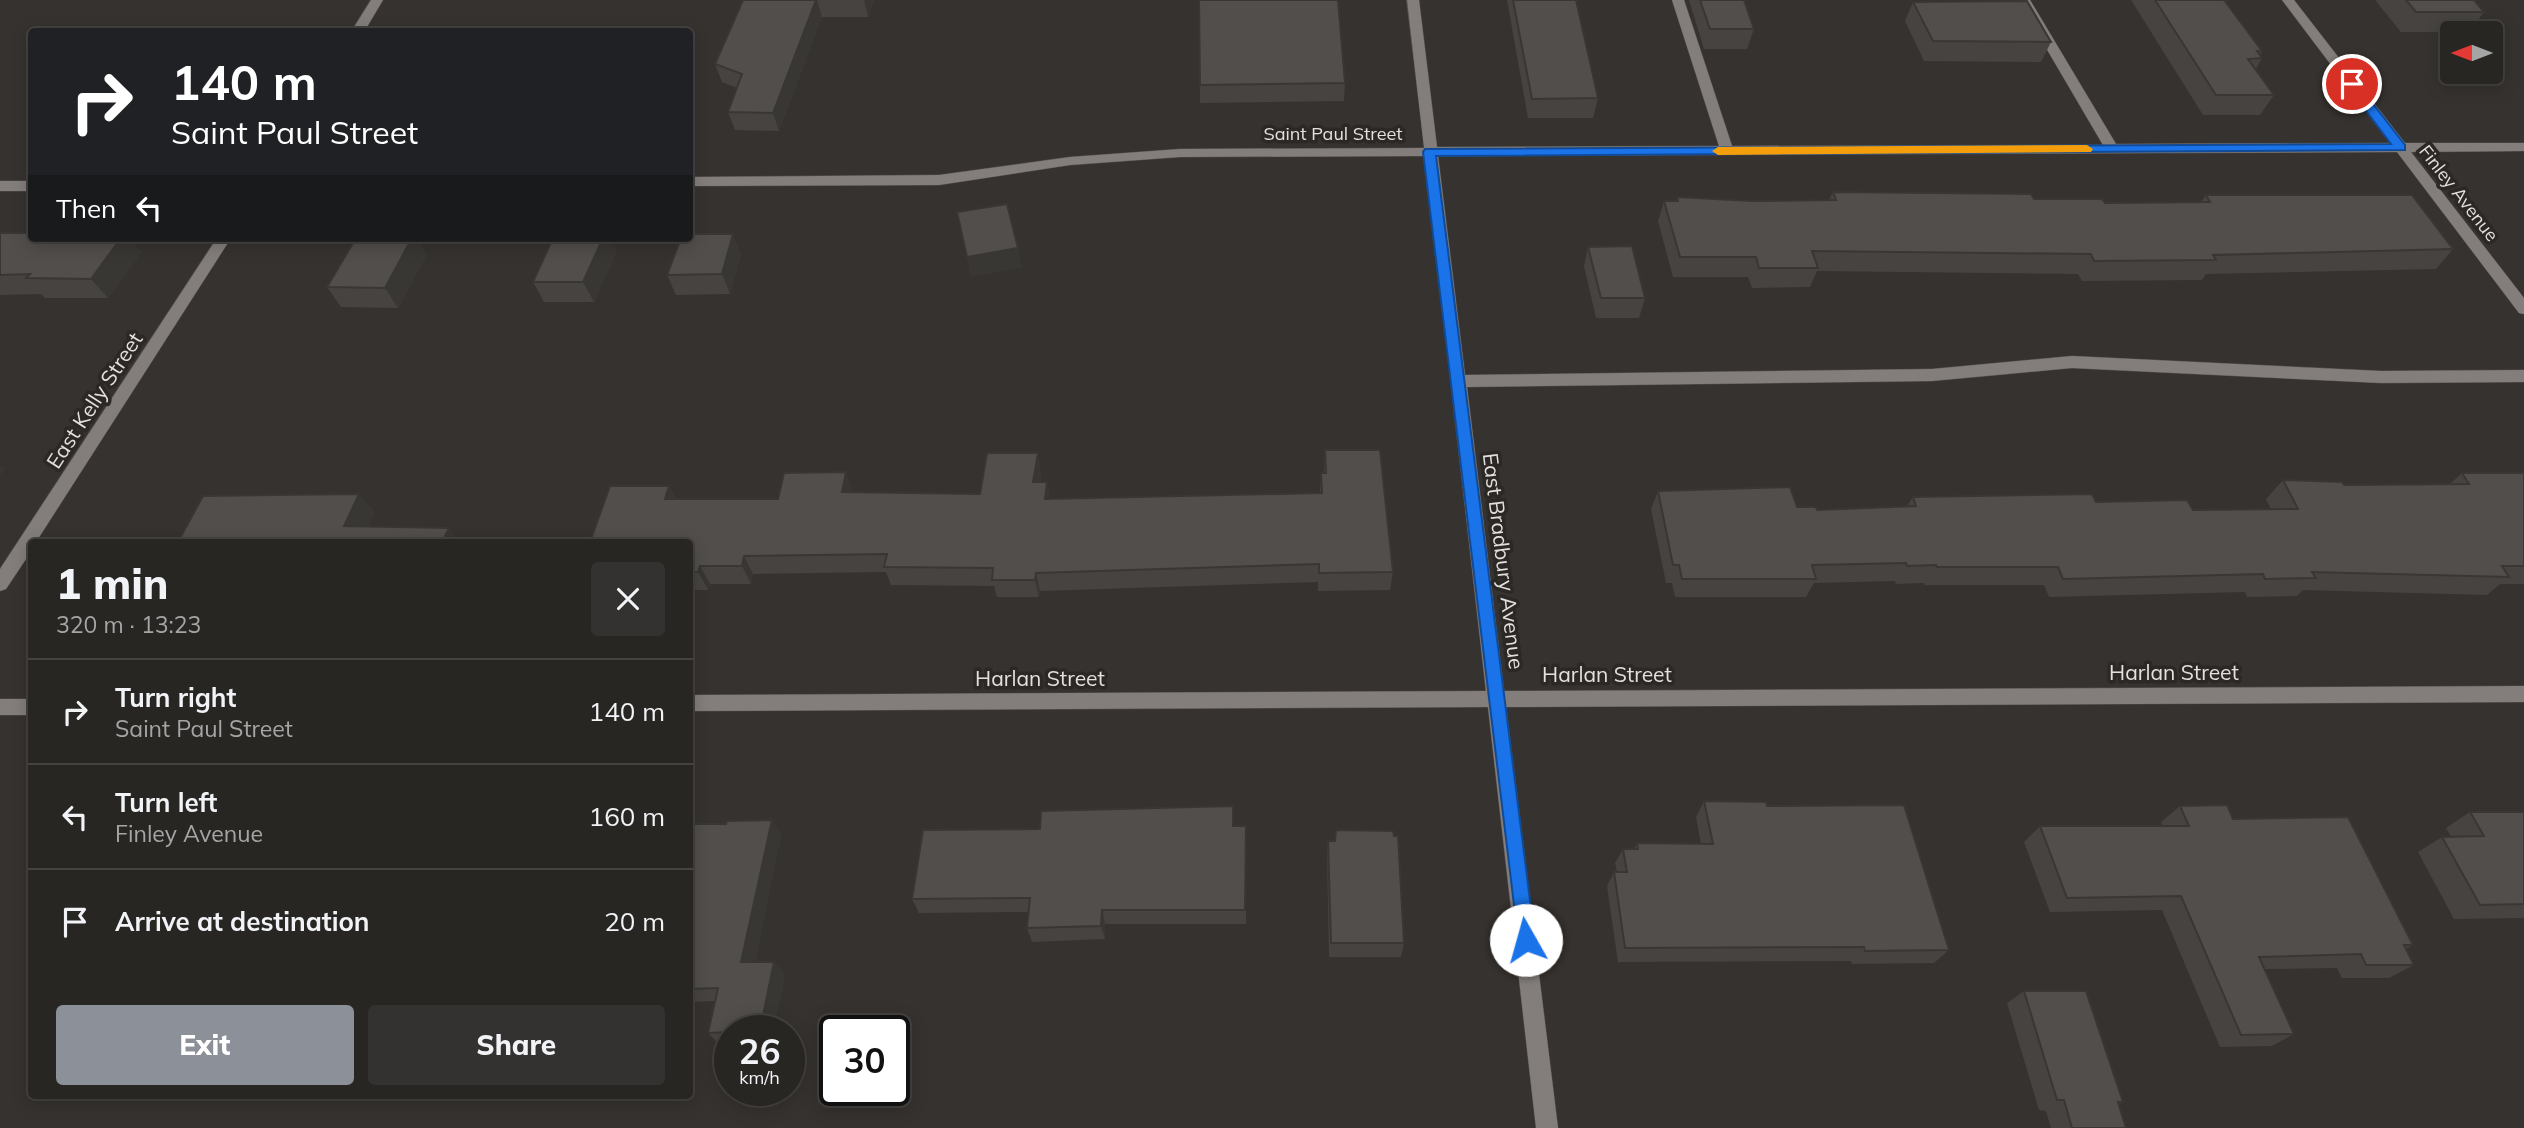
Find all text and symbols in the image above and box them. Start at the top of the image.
north arrow [2440,21,2502,84]
map controls [2440,21,2503,84]
text: 140 m [171,51,317,112]
pin [2322,54,2382,114]
icon: right [56,56,147,147]
icon: arrive [2333,65,2371,103]
text: Saint Paul Street [171,112,418,152]
street label: Saint Paul Street [1263,122,1403,145]
street label: Finley Avenue [2414,140,2504,246]
icon: left [130,189,168,227]
text: Then [56,192,116,225]
street label: East Kelly Street [40,327,148,473]
street label: East Bradbury Avenue [1478,451,1530,671]
text: 1 min [56,557,169,610]
button: close [591,562,665,636]
text: 320 m · 13:23 [56,610,201,639]
street label: Harlan Street [2109,659,2239,685]
street label: Harlan Street [1542,661,1672,687]
street label: Harlan Street [975,665,1105,691]
text: Turn right [115,681,236,714]
icon: right [56,693,94,731]
text: 140 m [589,695,665,728]
text: Saint Paul Street [115,714,293,743]
text: Turn left [115,786,217,819]
icon: left [56,798,94,836]
text: 160 m [589,800,665,833]
text: Finley Avenue [115,819,263,848]
icon: arrive [56,903,94,941]
position arrow [1489,903,1563,977]
text: Arrive at destination [115,905,370,938]
text: 20 m [604,905,665,938]
button: Exit [56,1005,354,1085]
button: Share [368,1005,665,1085]
speed limit sign: 30 [819,1015,910,1106]
text: 26 [738,1029,781,1073]
text: km/h [739,1066,780,1089]

